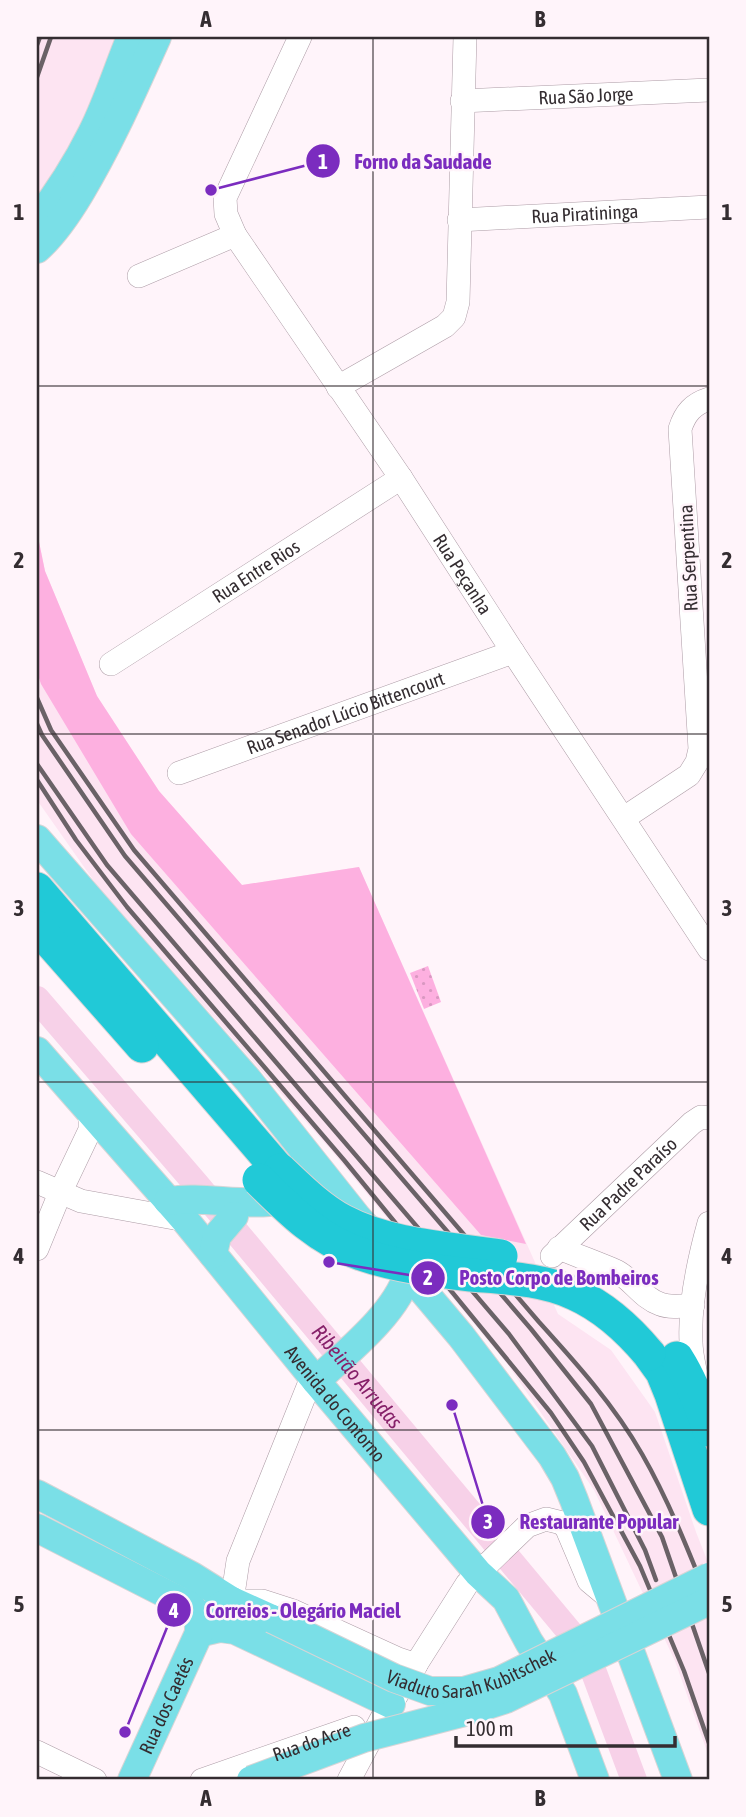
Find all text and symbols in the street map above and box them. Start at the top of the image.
text: A [199,6,212,32]
text: B [535,6,546,32]
street label: Rua São Jorge [538,82,634,109]
callout: Forno da Saudade [306,140,506,182]
text: 1 [318,149,328,173]
text: Forno da Saudade [354,149,492,173]
text: 1 [14,199,25,225]
text: 1 [722,199,733,225]
street label: Rua Piratininga [531,200,639,227]
street label: Rua Serpentina [674,504,702,612]
street label: Rua Peçanha [429,530,497,618]
street label: Rua Entre Rios [208,535,304,607]
text: 2 [14,547,24,573]
text: 2 [722,547,732,573]
street label: Rua Senador Lúcio Bittencourt [244,667,447,759]
text: 3 [14,895,24,921]
text: 3 [722,895,732,921]
street label: Rua Padre Paraíso [575,1132,681,1235]
text: 4 [13,1243,25,1269]
text: 4 [721,1243,733,1269]
callout: Posto Corpo de Bombeiros [410,1257,672,1299]
text: 2 [423,1265,433,1289]
text: Posto Corpo de Bombeiros [459,1265,659,1289]
water label: Ribeirão Arrudas [307,1319,408,1433]
street label: Avenida do Contorno [281,1341,390,1466]
callout: Restaurante Popular [471,1501,693,1543]
text: 3 [483,1509,493,1533]
text: Restaurante Popular [520,1509,679,1533]
callout: Correios - Olegário Maciel [156,1589,414,1631]
text: 5 [14,1591,25,1617]
text: 5 [722,1591,733,1617]
text: 4 [168,1598,179,1622]
text: Correios - Olegário Maciel [205,1598,401,1622]
street label: Viaduto Sarah Kubitschek [383,1644,560,1702]
street label: Rua dos Caetés [134,1653,198,1757]
scale bar [456,1705,674,1749]
text: 100 m [466,1716,514,1740]
street label: Rua do Acre [270,1718,354,1766]
text: A [199,1785,212,1811]
text: B [535,1785,546,1811]

